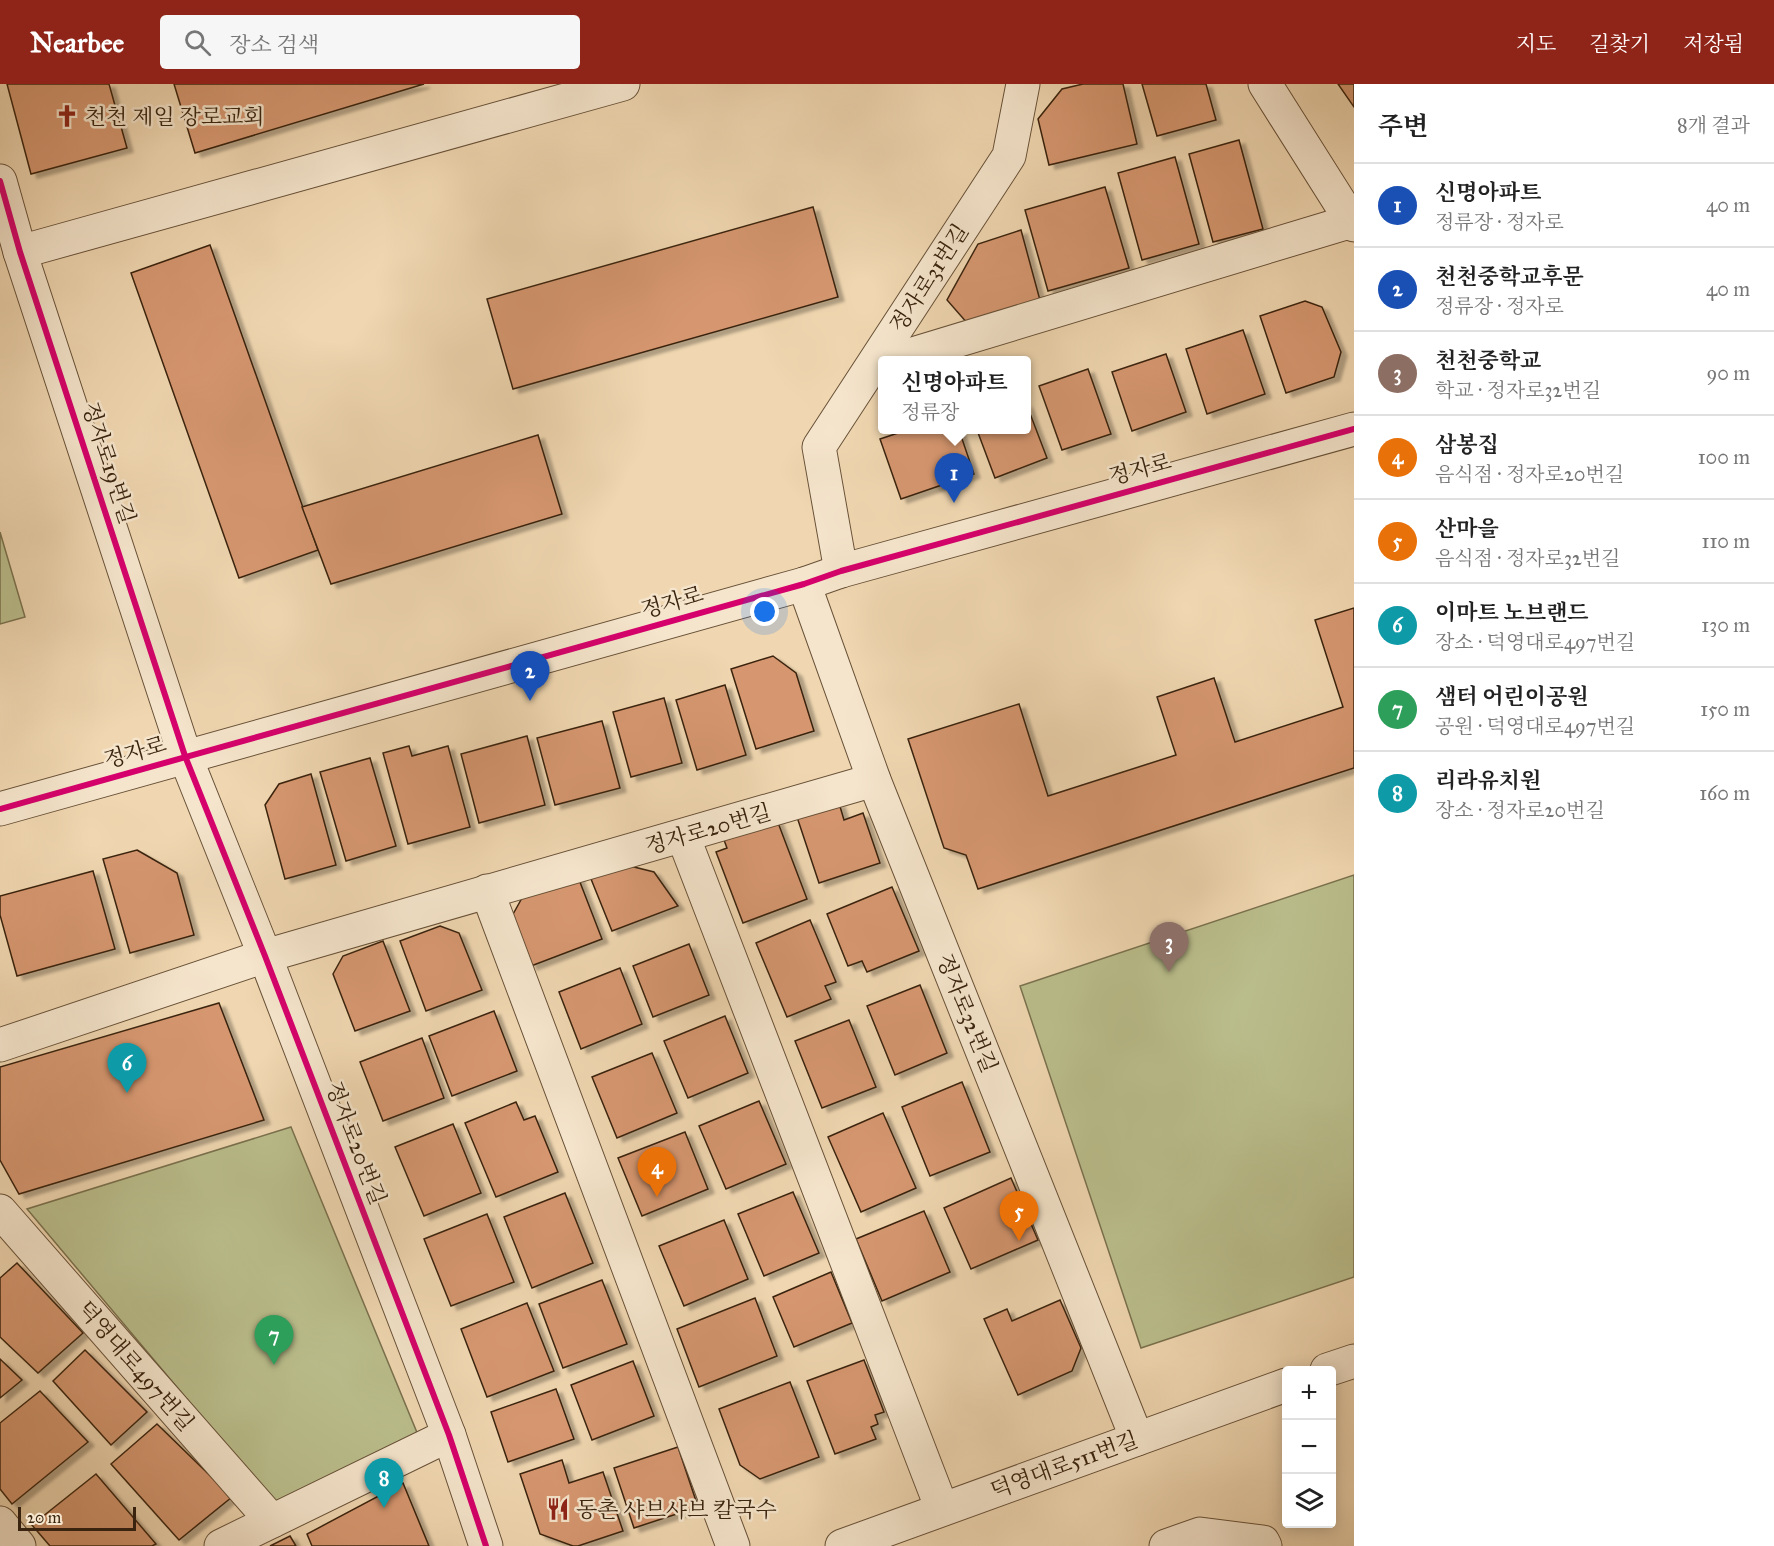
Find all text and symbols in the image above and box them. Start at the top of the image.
search box [160,15,580,69]
text: Nearbee [30,25,124,60]
icon: search [181,26,214,59]
text: 장소 검색 [229,31,319,58]
text: 지도 [1516,31,1556,57]
text: 길찾기 [1589,31,1650,57]
text: 저장됨 [1683,31,1744,57]
church icon: 천천 제일 장로교회 [54,103,80,129]
place label: 천천 제일 장로교회 [85,103,265,130]
text: 주변 [1378,110,1428,142]
text: 8개 결과 [1677,113,1750,137]
text: 신명아파트 [1435,179,1541,206]
text: 1 [1394,193,1401,217]
text: 40 m [1706,193,1750,217]
text: 정류장 · 정자로 [1435,210,1564,234]
street label: 정자로31번길 [884,219,974,337]
text: 천천중학교후문 [1435,263,1584,290]
text: 2 [1393,277,1402,301]
text: 40 m [1706,277,1750,301]
text: 정류장 · 정자로 [1435,294,1564,318]
text: 천천중학교 [1435,347,1541,374]
popup [878,356,1031,434]
text: 3 [1394,361,1402,385]
text: 90 m [1707,361,1750,385]
text: 신명아파트 [901,369,1008,396]
text: 학교 · 정자로32번길 [1435,378,1601,402]
street label: 정자로19번길 [77,399,141,527]
text: 정류장 [901,400,959,424]
text: 삼봉집 [1435,431,1499,458]
text: 4 [1392,445,1403,469]
text: 100 m [1698,445,1750,469]
street label: 정자로 [1106,448,1174,490]
pin: 1 [934,454,974,503]
text: 음식점 · 정자로20번길 [1435,462,1624,486]
text: 산마을 [1435,515,1499,542]
text: 5 [1393,529,1402,553]
text: 110 m [1702,529,1750,553]
text: 음식점 · 정자로32번길 [1435,546,1620,570]
street label: 정자로 [638,580,706,624]
your location [750,597,779,626]
text: 이마트 노브랜드 [1435,599,1589,626]
text: 6 [1392,613,1403,637]
text: 130 m [1701,613,1750,637]
text: 장소 · 덕영대로497번길 [1435,630,1635,654]
pin: 2 [510,652,550,701]
text: 샘터 어린이공원 [1435,683,1589,710]
text: 7 [1392,697,1403,721]
text: 150 m [1700,697,1750,721]
text: 공원 · 덕영대로497번길 [1435,714,1635,738]
street label: 정자로 [101,730,169,774]
text: 리라유치원 [1435,767,1541,794]
text: 8 [1392,781,1403,805]
text: 160 m [1699,781,1750,805]
street label: 정자로20번길 [642,798,774,860]
text: 장소 · 정자로20번길 [1435,798,1605,822]
pin: 3 [1150,922,1188,972]
street label: 정자로32번길 [931,950,1003,1076]
pin: 6 [108,1044,146,1093]
street label: 정자로20번길 [320,1078,392,1208]
pin: 4 [638,1148,676,1197]
pin: 5 [1000,1192,1038,1241]
street label: 덕영대로497번길 [72,1296,200,1436]
pin: 7 [254,1316,294,1365]
map controls [1282,1366,1336,1528]
button: + [1282,1366,1336,1420]
button: − [1282,1420,1336,1474]
street label: 덕영대로511번길 [986,1426,1142,1504]
pin: 8 [364,1458,404,1508]
button: layers [1282,1474,1336,1528]
restaurant icon: 동촌 샤브샤브 칼국수 [545,1496,571,1522]
place label: 동촌 샤브샤브 칼국수 [576,1496,777,1523]
scale bar [18,1504,136,1532]
text: 20 m [27,1508,61,1527]

